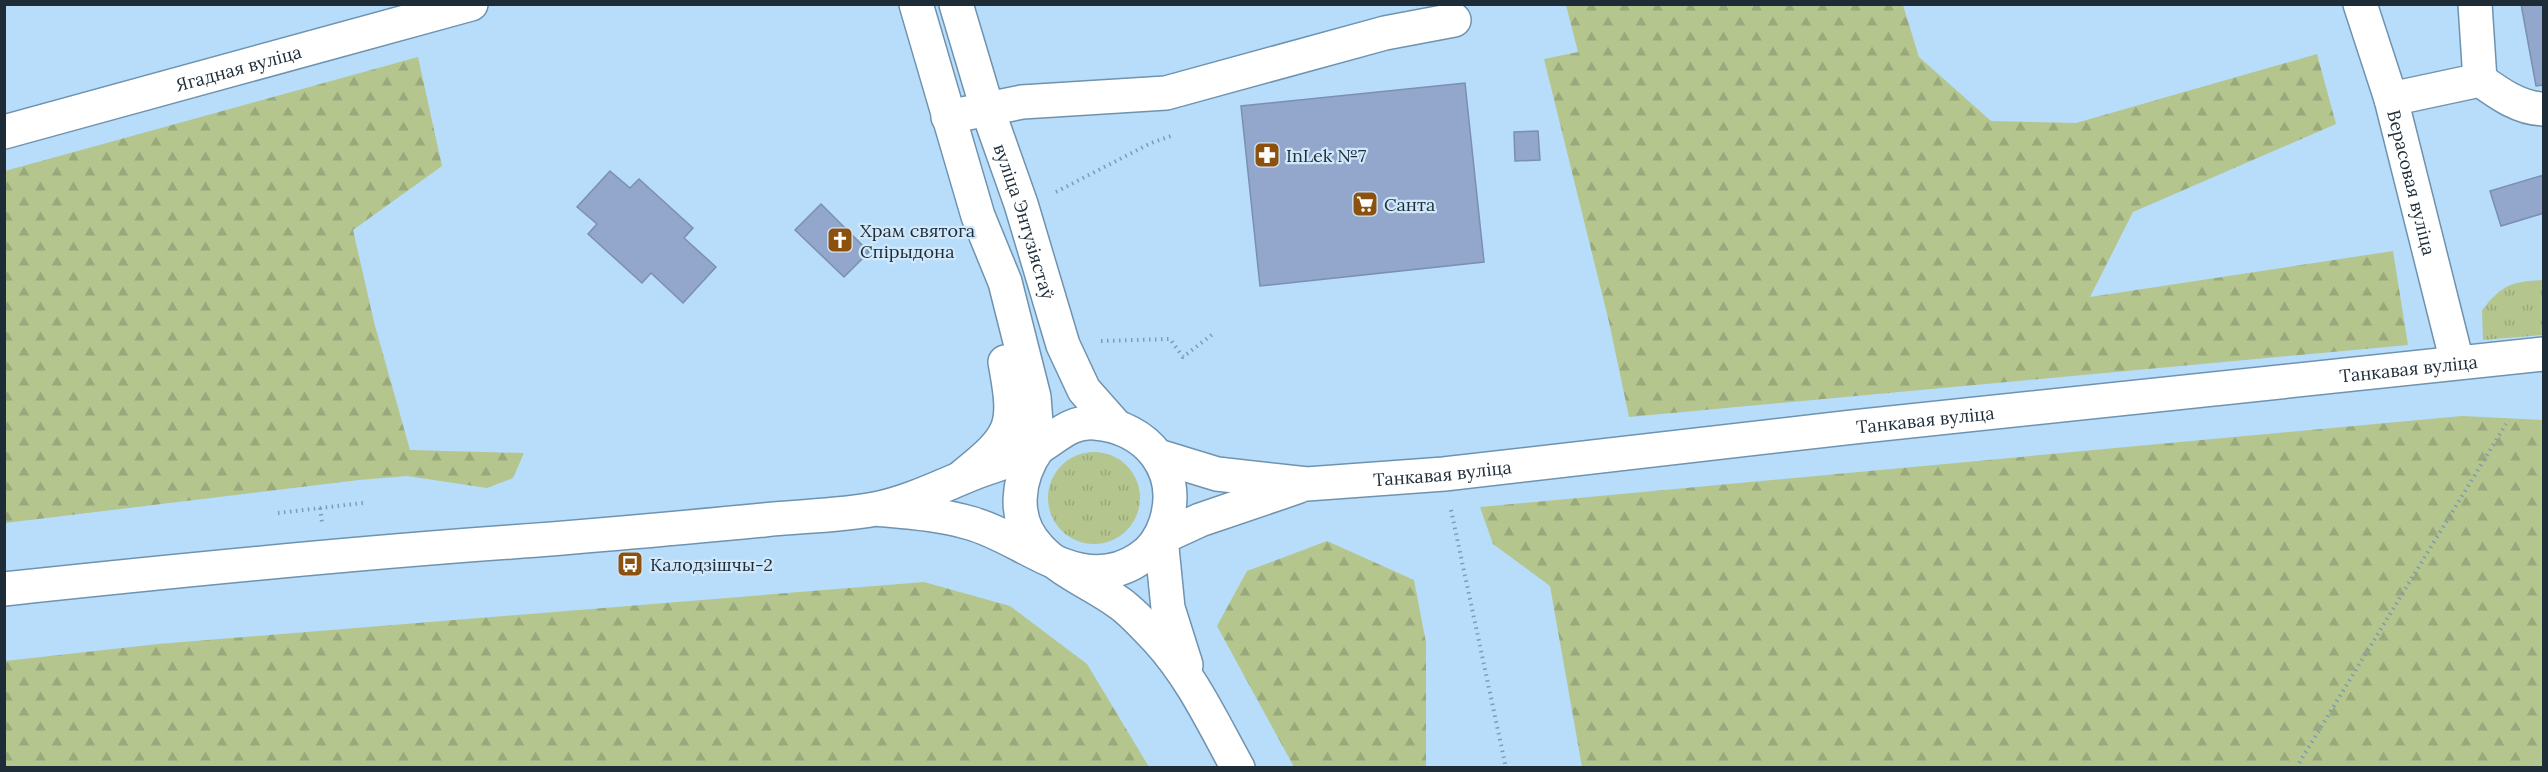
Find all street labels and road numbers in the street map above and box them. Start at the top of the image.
street label: Ягадная вуліца [173,40,304,96]
street label: Верасовая вуліца [2383,107,2441,258]
street label: вуліца Энтузіястаў [989,140,1060,302]
street label: Танкавая вуліца [2338,350,2479,387]
street label: Танкавая вуліца [1855,401,1996,438]
street label: Танкавая вуліца [1372,455,1513,491]

